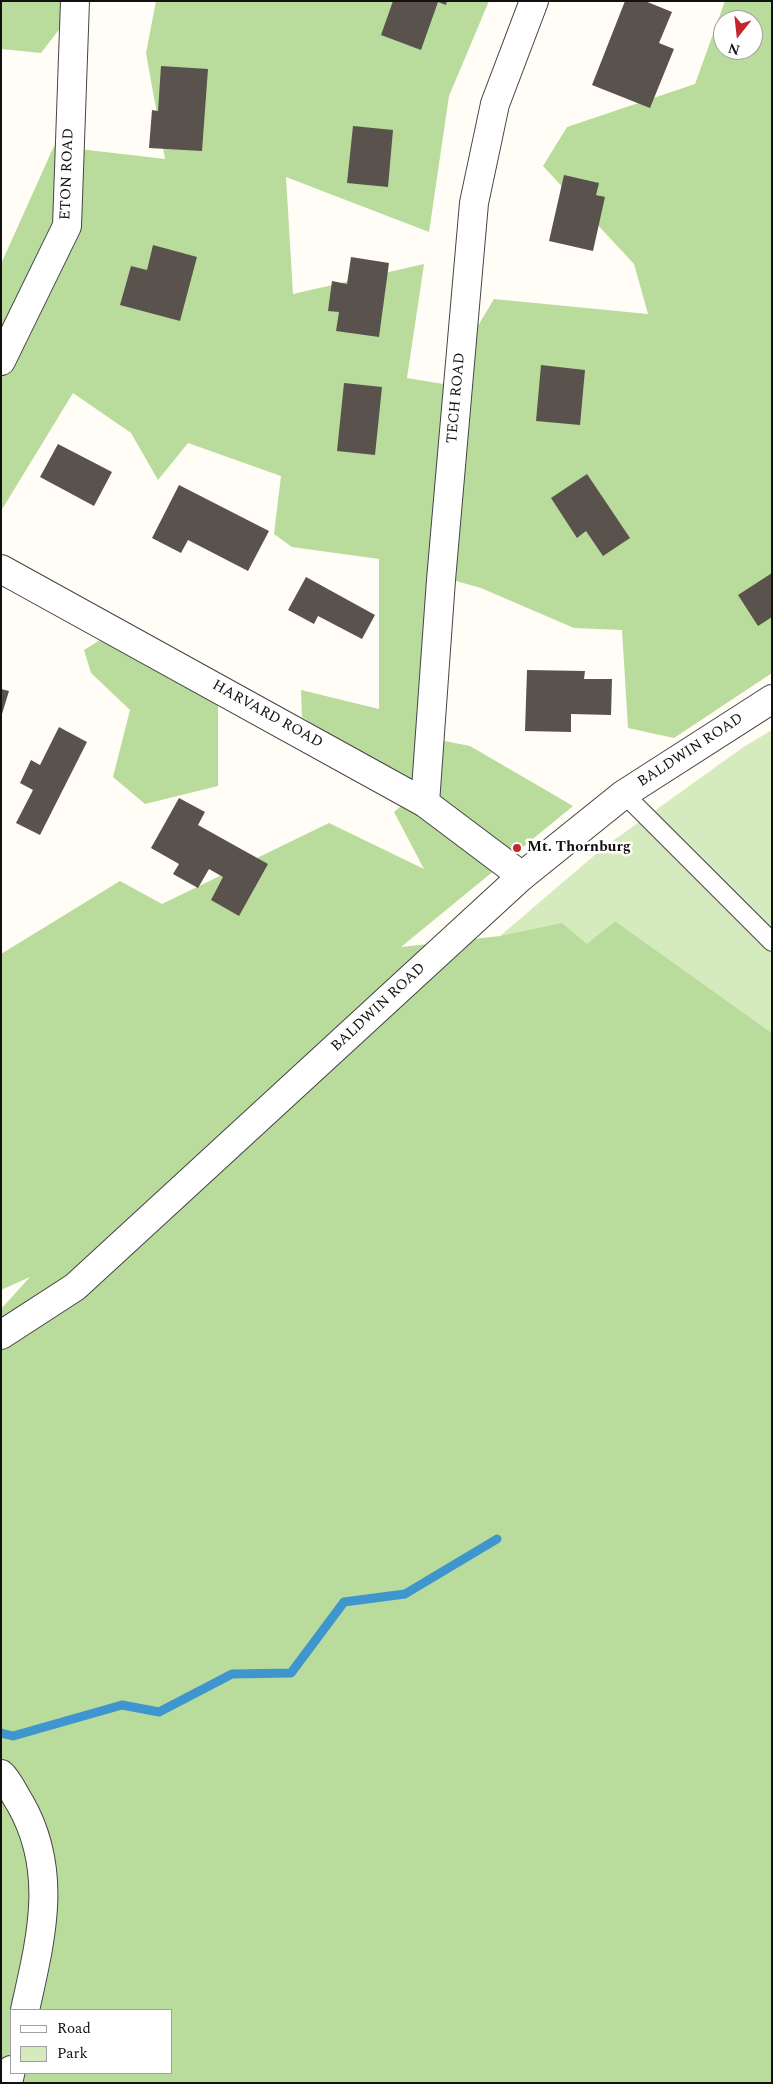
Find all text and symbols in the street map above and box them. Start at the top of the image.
north arrow [713,10,763,60]
text: N [726,37,742,61]
street label: ETON ROAD [57,128,79,220]
street label: TECH ROAD [444,352,470,444]
street label: HARVARD ROAD [209,677,325,753]
street label: BALDWIN ROAD [635,710,747,792]
place label: Mt. Thornburg [527,839,631,857]
marker: Mt. Thornburg [511,842,523,854]
street label: BALDWIN ROAD [328,960,430,1056]
legend [10,2009,172,2074]
text: Road [57,2017,91,2040]
text: Park [57,2042,88,2065]

